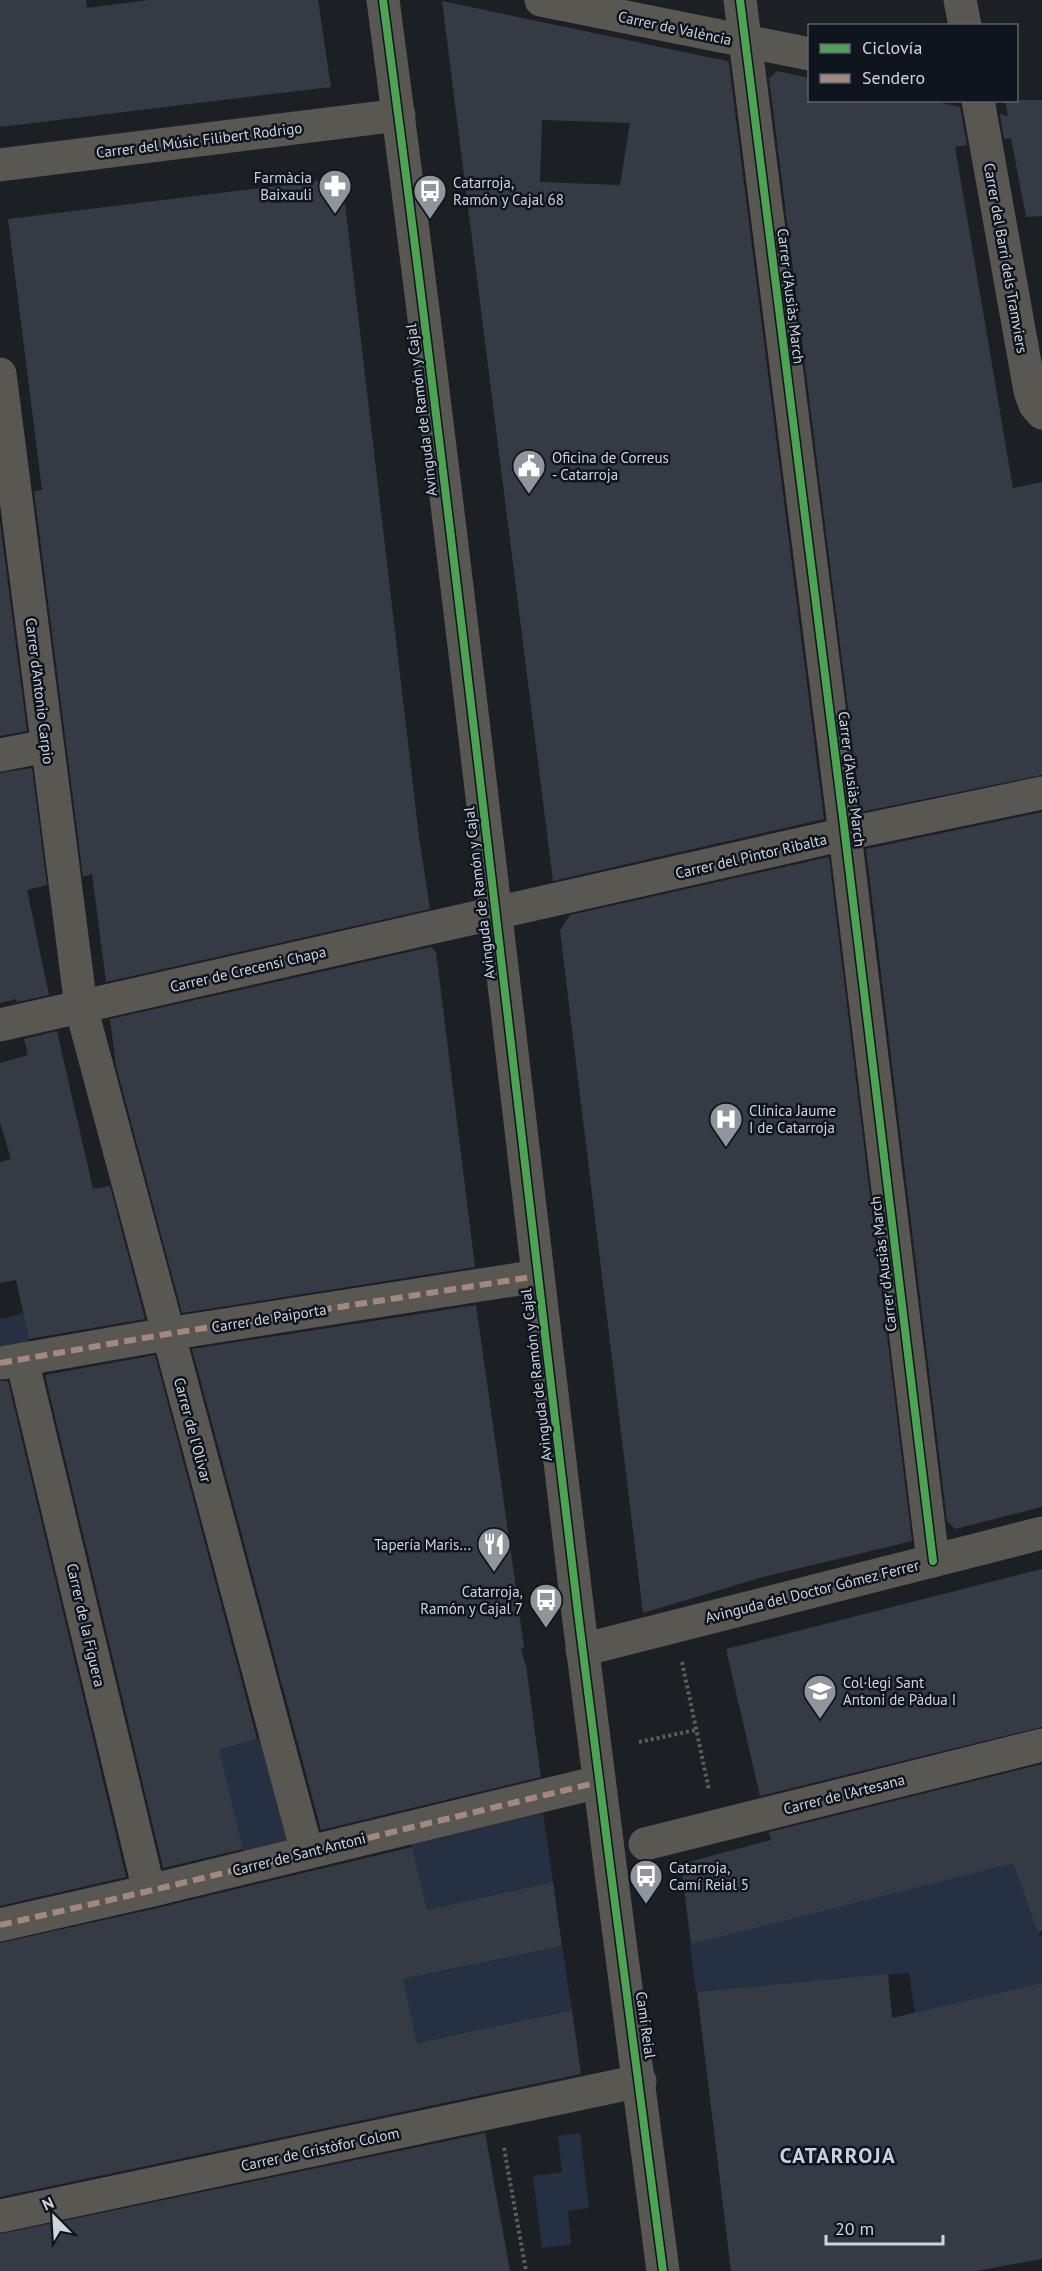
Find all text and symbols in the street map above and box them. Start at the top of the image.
street label: Carrer de València [617,7,733,49]
legend [808,24,1018,102]
text: Ciclovía [862,36,922,59]
text: Sendero [862,66,925,89]
street label: Carrer del Músic Filibert Rodrigo [95,118,303,162]
street label: Carrer del Barri dels Tramviers [980,161,1032,355]
place label: Farmàcia Baixauli [254,168,312,204]
pharmacy icon: Farmàcia Baixauli [317,168,353,215]
bus stop icon: Catarroja, Ramón y Cajal 68 [412,173,448,220]
place label: Catarroja, Ramón y Cajal 68 [453,173,564,209]
street label: Carrer d'Ausiàs March [773,227,809,365]
street label: Avinguda de Ramón y Cajal [401,322,441,497]
public building icon: Oficina de Correus - Catarroja [511,448,547,495]
place label: Oficina de Correus - Catarroja [552,448,669,484]
street label: Carrer d'Antonio Carpio [22,617,58,765]
street label: Carrer d'Ausiàs March [834,710,870,848]
street label: Avinguda de Ramón y Cajal [459,805,499,980]
street label: Carrer del Pintor Ribalta [673,829,829,883]
street label: Carrer de Crecensi Chapa [168,942,328,996]
hospital icon: Clínica Jaume I de Catarroja [708,1101,744,1148]
place label: Clínica Jaume I de Catarroja [749,1101,836,1137]
street label: Carrer d'Ausiàs March [865,1195,901,1333]
street label: Avinguda de Ramón y Cajal [516,1287,556,1462]
street label: Carrer de Paiporta [210,1300,328,1336]
street label: Carrer de l'Olivar [170,1375,216,1485]
restaurant icon: Tapería Maris... [476,1526,512,1573]
place label: Tapería Maris... [374,1535,471,1554]
street label: Avinguda del Doctor Gómez Ferrer [703,1555,921,1627]
street label: Carrer de la Figuera [63,1561,109,1689]
place label: Catarroja, Ramón y Cajal 7 [420,1582,523,1618]
bus stop icon: Catarroja, Ramón y Cajal 7 [528,1582,564,1629]
school or university icon: Col·legi Sant Antoni de Pàdua I [802,1673,838,1720]
place label: Col·legi Sant Antoni de Pàdua I [843,1673,956,1709]
street label: Carrer de l'Artesana [781,1770,907,1818]
street label: Carrer de Sant Antoni [230,1828,368,1880]
bus stop icon: Catarroja, Camí Reial 5 [628,1858,664,1905]
place label: Catarroja, Camí Reial 5 [669,1858,749,1894]
street label: Camí Reial [632,1990,660,2060]
street label: Carrer de Cristòfor Colom [239,2123,401,2175]
district label: CATARROJA [780,2142,896,2169]
north arrow [24,2187,84,2247]
text: N [39,2192,57,2215]
scale bar [826,2208,943,2246]
text: 20 m [835,2217,874,2240]

